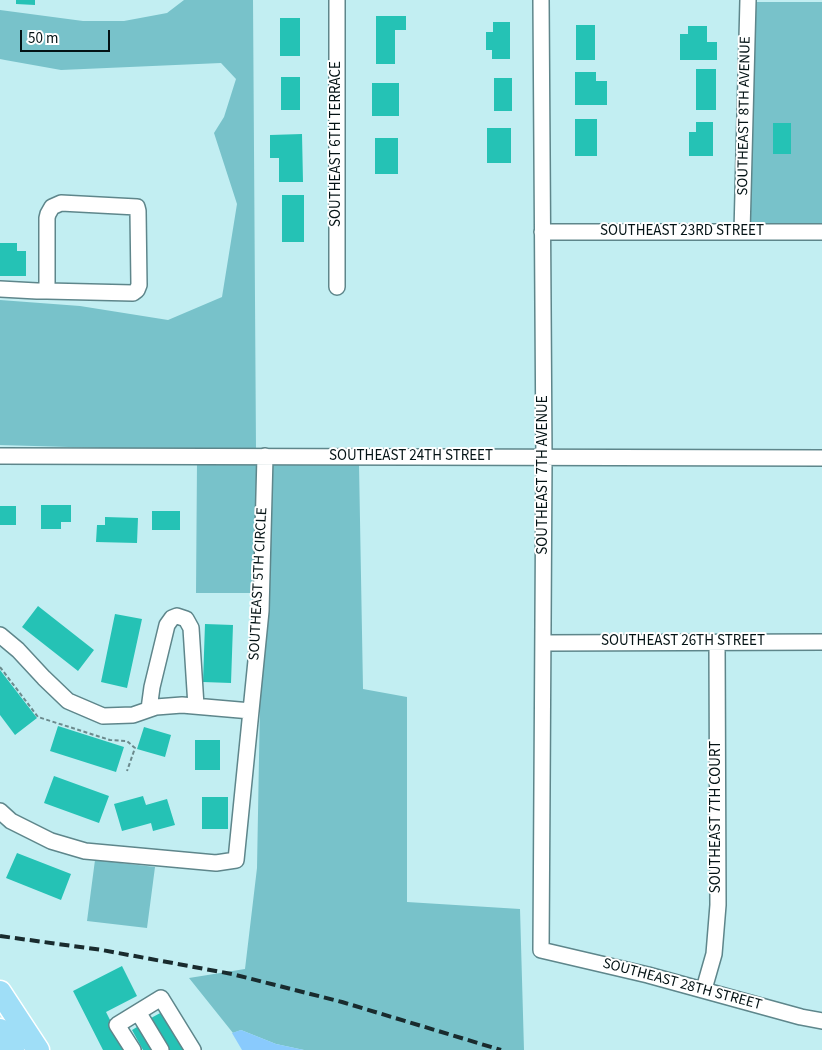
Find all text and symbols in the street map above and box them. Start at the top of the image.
scale bar [22,20,112,52]
text: 50 m [28,28,58,49]
street label: SOUTHEAST 8TH AVENUE [735,36,755,196]
street label: SOUTHEAST 6TH TERRACE [328,61,346,227]
street label: SOUTHEAST 23RD STREET [600,223,764,241]
street label: SOUTHEAST 7TH AVENUE [535,395,553,555]
street label: SOUTHEAST 24TH STREET [329,448,493,466]
street label: SOUTHEAST 5TH CIRCLE [246,507,272,661]
street label: SOUTHEAST 26TH STREET [601,633,765,651]
street label: SOUTHEAST 7TH COURT [708,741,726,893]
street label: SOUTHEAST 28TH STREET [600,955,764,1015]

